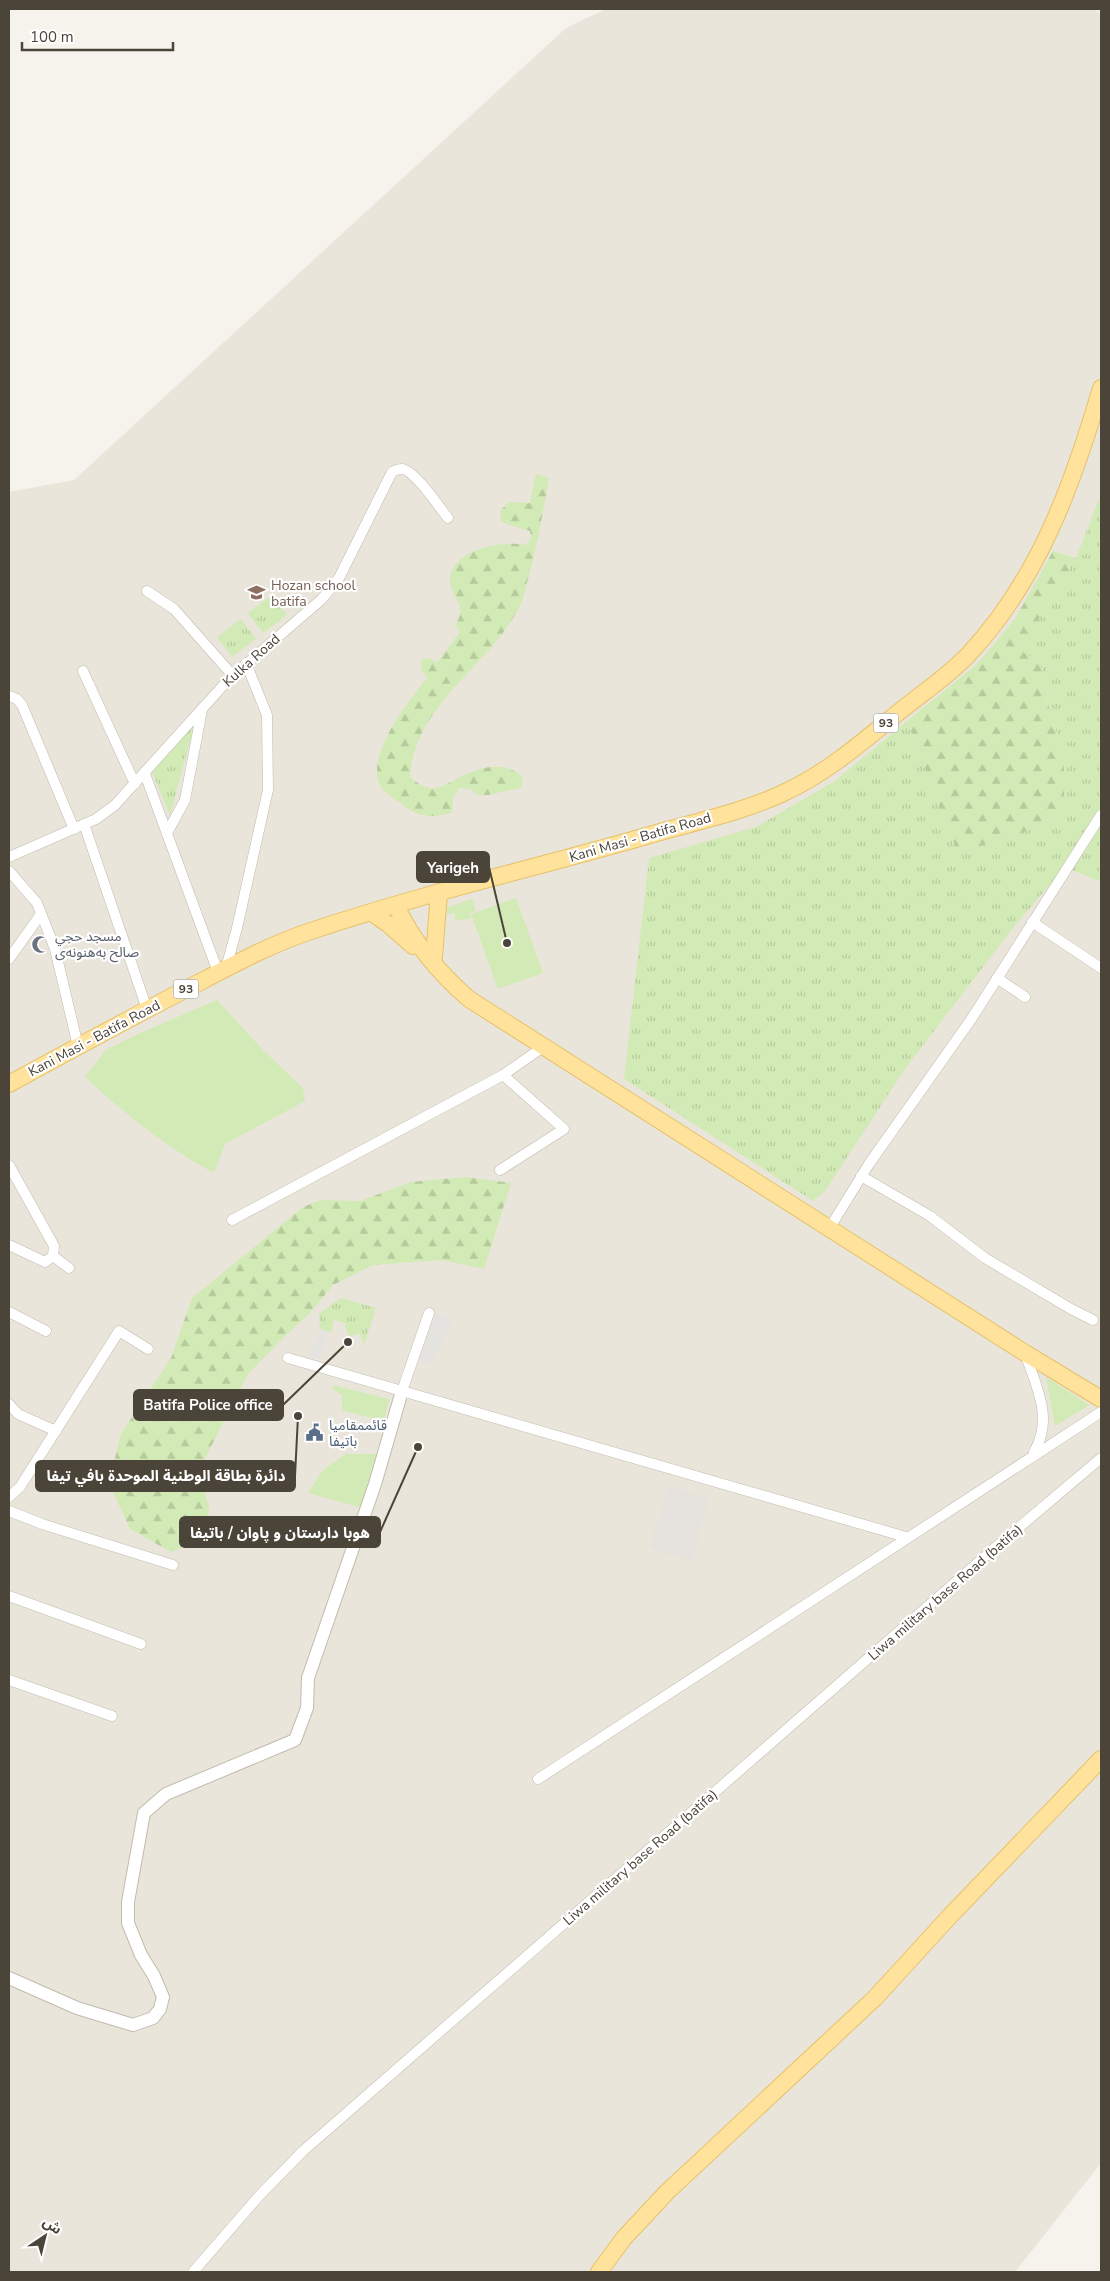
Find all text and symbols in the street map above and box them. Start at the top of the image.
scale bar [22,20,174,52]
text: 100 m [30,27,74,47]
place label: Hozan school batifa [271,576,356,611]
school or university icon: Hozan school batifa [247,583,267,603]
street label: Kulka Road [219,630,284,691]
road number: 93 [874,714,898,732]
street label: Kani Masi - Batifa Road [567,808,713,867]
callout: Yarigeh [417,852,489,882]
text: Yarigeh [426,858,479,878]
place label: مسجد حجي صالح بەھنونەی [55,927,140,963]
mosque icon: مسجد حجي صالح بەھنونەی [31,934,51,954]
road number: 93 [174,980,198,999]
street label: Kani Masi - Batifa Road [25,996,163,1081]
callout: Batifa Police office [134,1390,283,1420]
text: Batifa Police office [143,1395,273,1415]
place label: قائممقاميا باتيفا [329,1416,387,1451]
public building icon: قائممقاميا باتيفا [305,1423,325,1443]
callout: دائرة بطاقة الوطنية الموحدة بافي تيفا [36,1461,295,1491]
text: دائرة بطاقة الوطنية الموحدة بافي تيفا [47,1466,286,1487]
callout: هوبا دارستان و پاوان / باتيفا [180,1517,380,1547]
street label: Liwa military base Road (batifa) [864,1520,1027,1665]
text: هوبا دارستان و پاوان / باتيفا [190,1523,370,1543]
street label: Liwa military base Road (batifa) [559,1785,722,1930]
north arrow [20,2211,70,2261]
text: ش [39,2212,65,2239]

